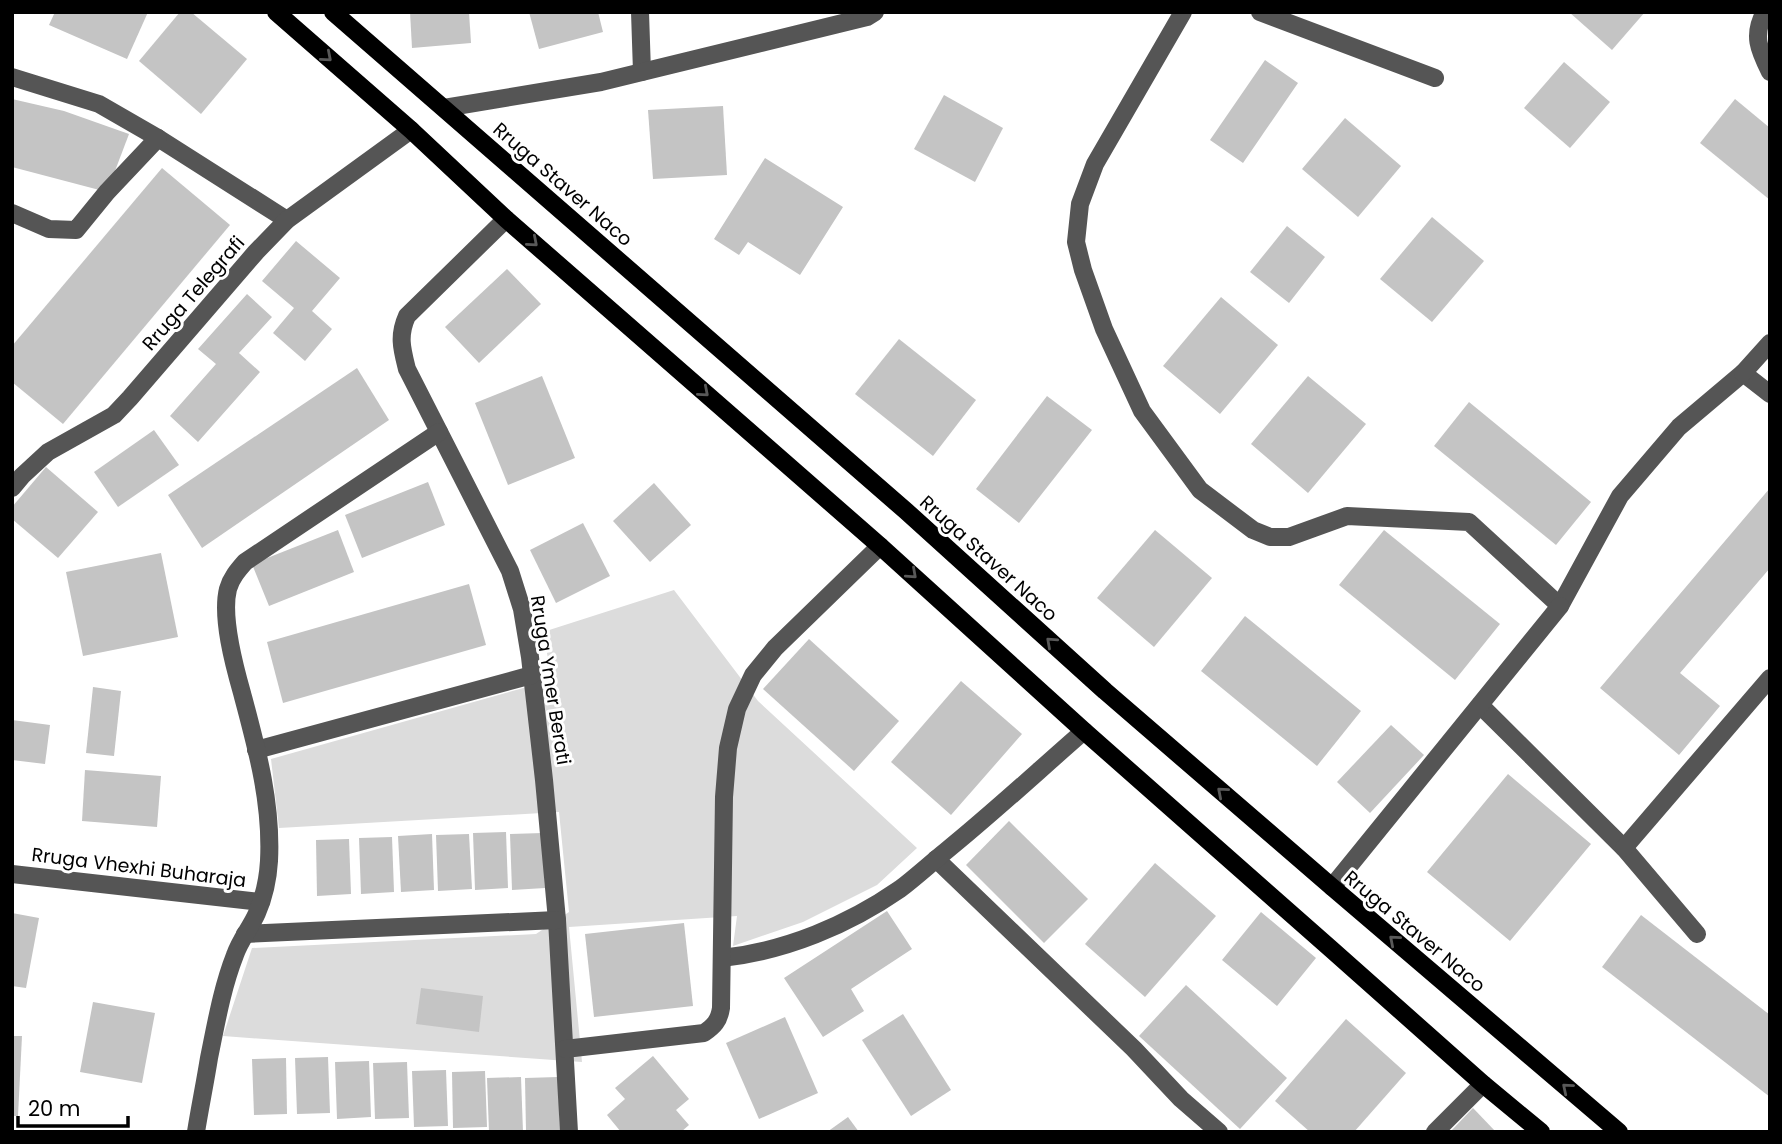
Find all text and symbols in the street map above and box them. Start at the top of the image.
one-way arrow [319,49,332,61]
street label: Rruga Staver Naco [487,116,638,253]
street label: Rruga Telegrafi [136,230,251,356]
one-way arrow [524,234,537,246]
one-way arrow [696,384,709,396]
street label: Rruga Staver Naco [914,489,1063,628]
one-way arrow [903,566,916,579]
street label: Rruga Ymer Berati [524,593,577,767]
one-way arrow [1046,637,1059,650]
one-way arrow [1217,788,1230,800]
street label: Rruga Vhexhi Buharaja [30,841,248,894]
street label: Rruga Staver Naco [1338,864,1491,999]
one-way arrow [1389,936,1402,948]
scale bar [18,1084,128,1128]
one-way arrow [1563,1084,1576,1096]
text: 20 m [28,1094,81,1123]

